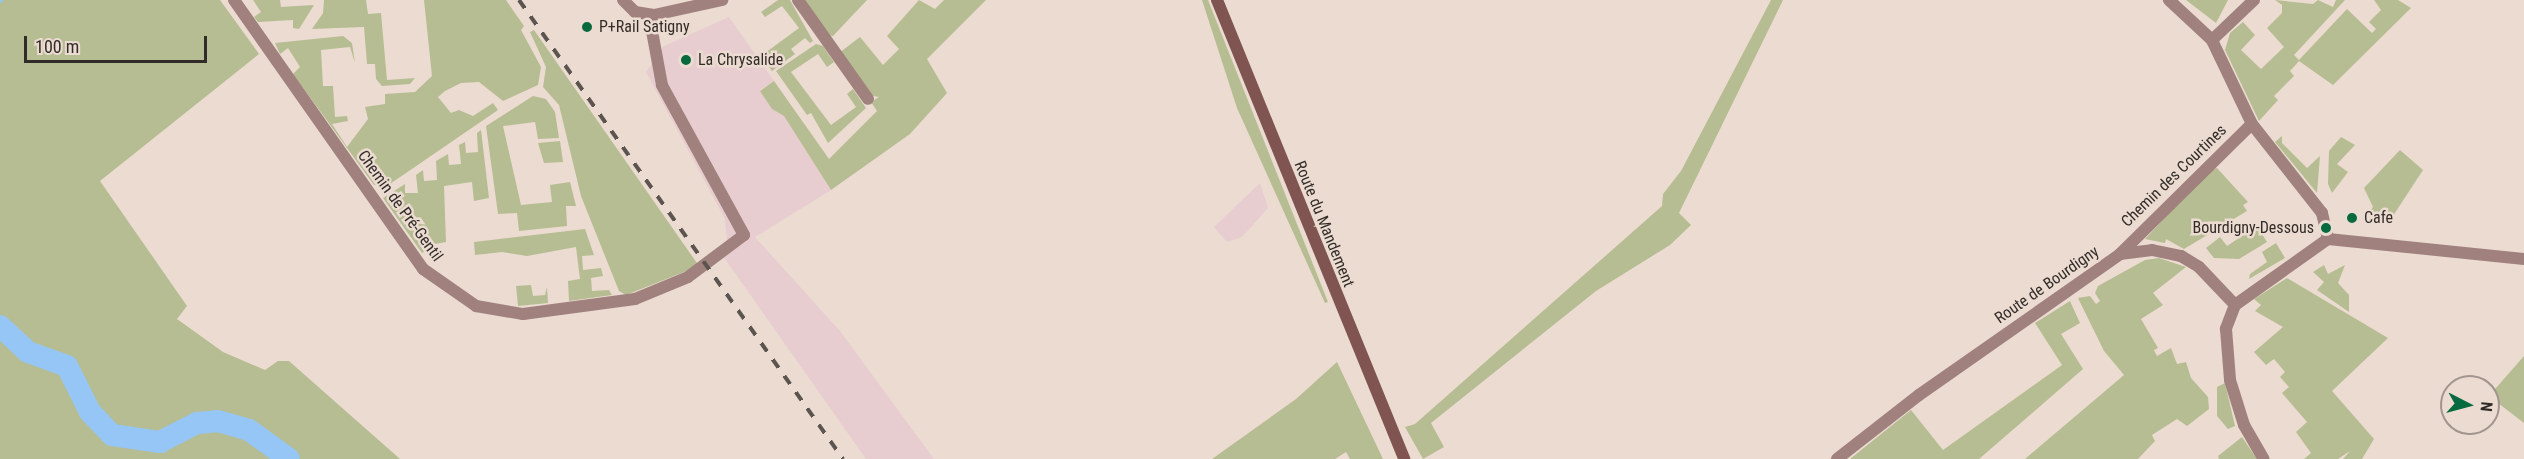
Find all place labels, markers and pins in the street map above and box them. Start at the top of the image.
place label: P+Rail Satigny [599,17,690,37]
marker: P+Rail Satigny [580,20,594,34]
place label: La Chrysalide [698,50,783,70]
marker: La Chrysalide [679,53,693,67]
place label: Cafe [2364,208,2393,228]
marker: Cafe [2345,211,2359,225]
place label: Bourdigny-Dessous [2193,218,2314,238]
marker: Bourdigny-Dessous [2319,221,2333,235]

